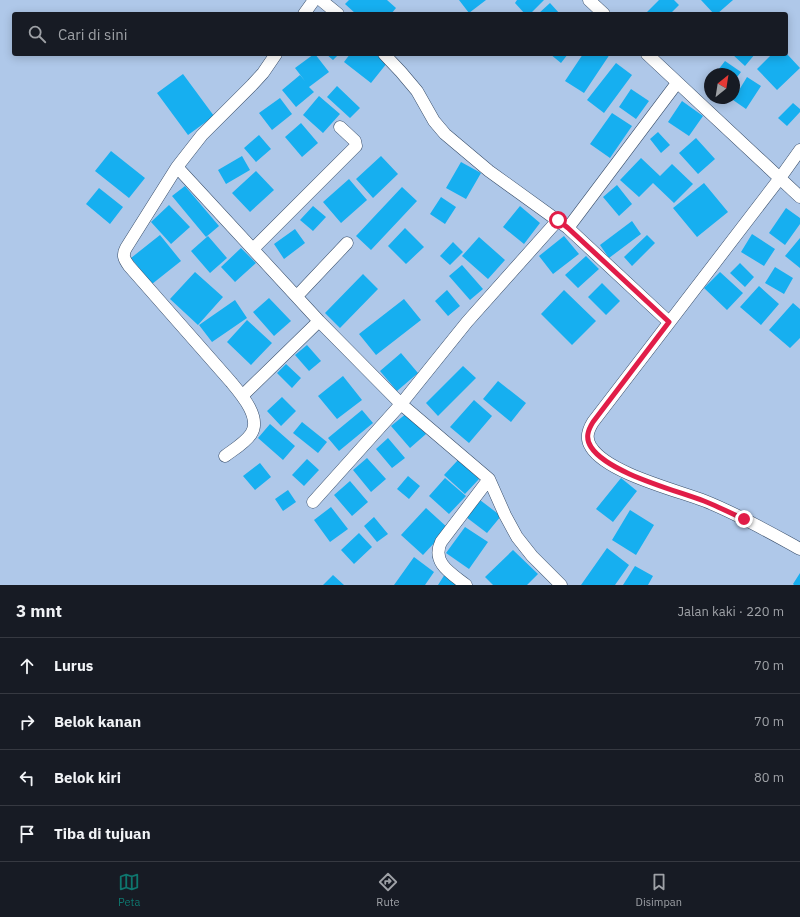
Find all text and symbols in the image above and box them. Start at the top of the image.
search box [12,12,788,56]
icon: search [26,23,48,45]
text: Cari di sini [58,25,127,44]
north arrow [704,68,740,104]
route start [549,211,567,229]
route end [735,510,753,528]
text: 3 mnt [16,600,62,622]
text: Jalan kaki · 220 m [677,603,784,620]
icon: ahead [16,655,38,677]
text: Lurus [54,656,93,675]
text: 70 m [754,657,784,674]
icon: right [16,711,38,733]
text: Belok kanan [54,712,141,731]
text: 70 m [754,713,784,730]
icon: left [16,767,38,789]
text: Belok kiri [54,768,121,787]
text: 80 m [754,769,784,786]
icon: arrive [16,823,38,845]
text: Tiba di tujuan [54,824,151,843]
tab: Peta [118,871,140,909]
tab: Rute [376,871,400,909]
tab: Disimpan [636,871,682,909]

